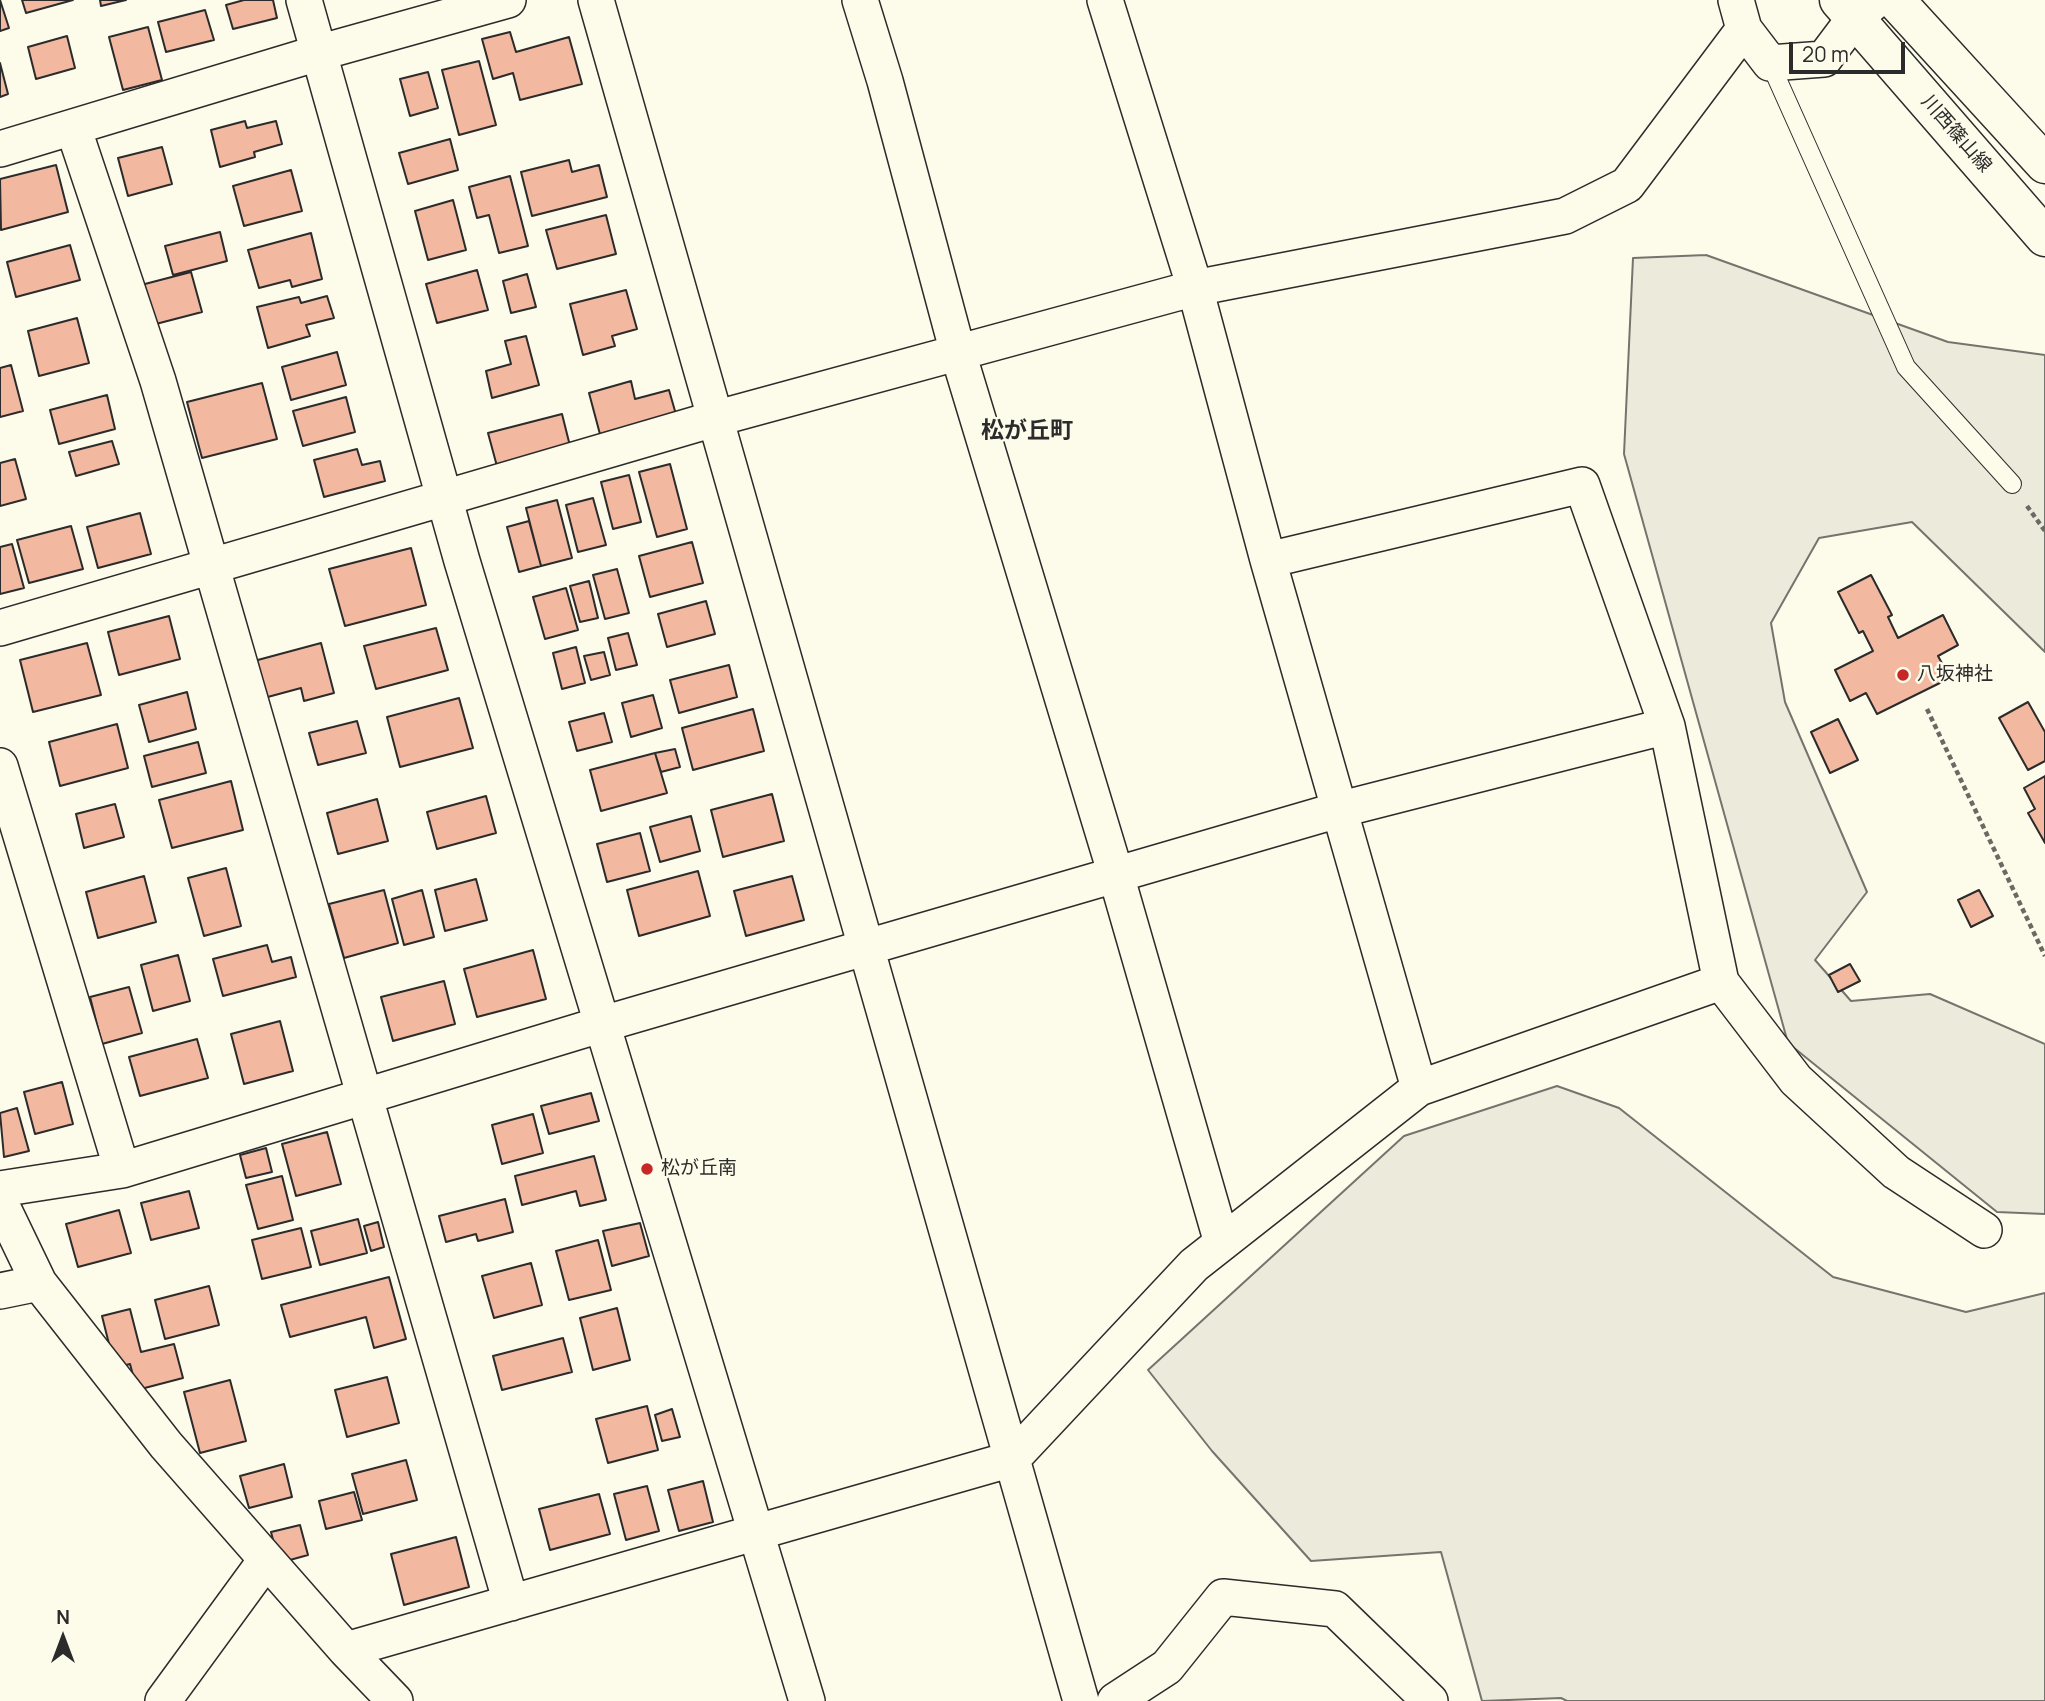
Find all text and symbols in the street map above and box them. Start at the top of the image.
scale bar [1793,28,1909,72]
text: 20 m [1802,40,1849,68]
street label: 川西篠山線 [1916,91,1996,177]
district label: 松が丘町 [981,418,1073,446]
place label: 八坂神社 [1917,664,1993,686]
marker: 八坂神社 [1895,667,1911,683]
place label: 松が丘南 [661,1158,737,1180]
marker: 松が丘南 [639,1161,655,1177]
north arrow [28,1603,98,1673]
text: N [56,1604,70,1630]

